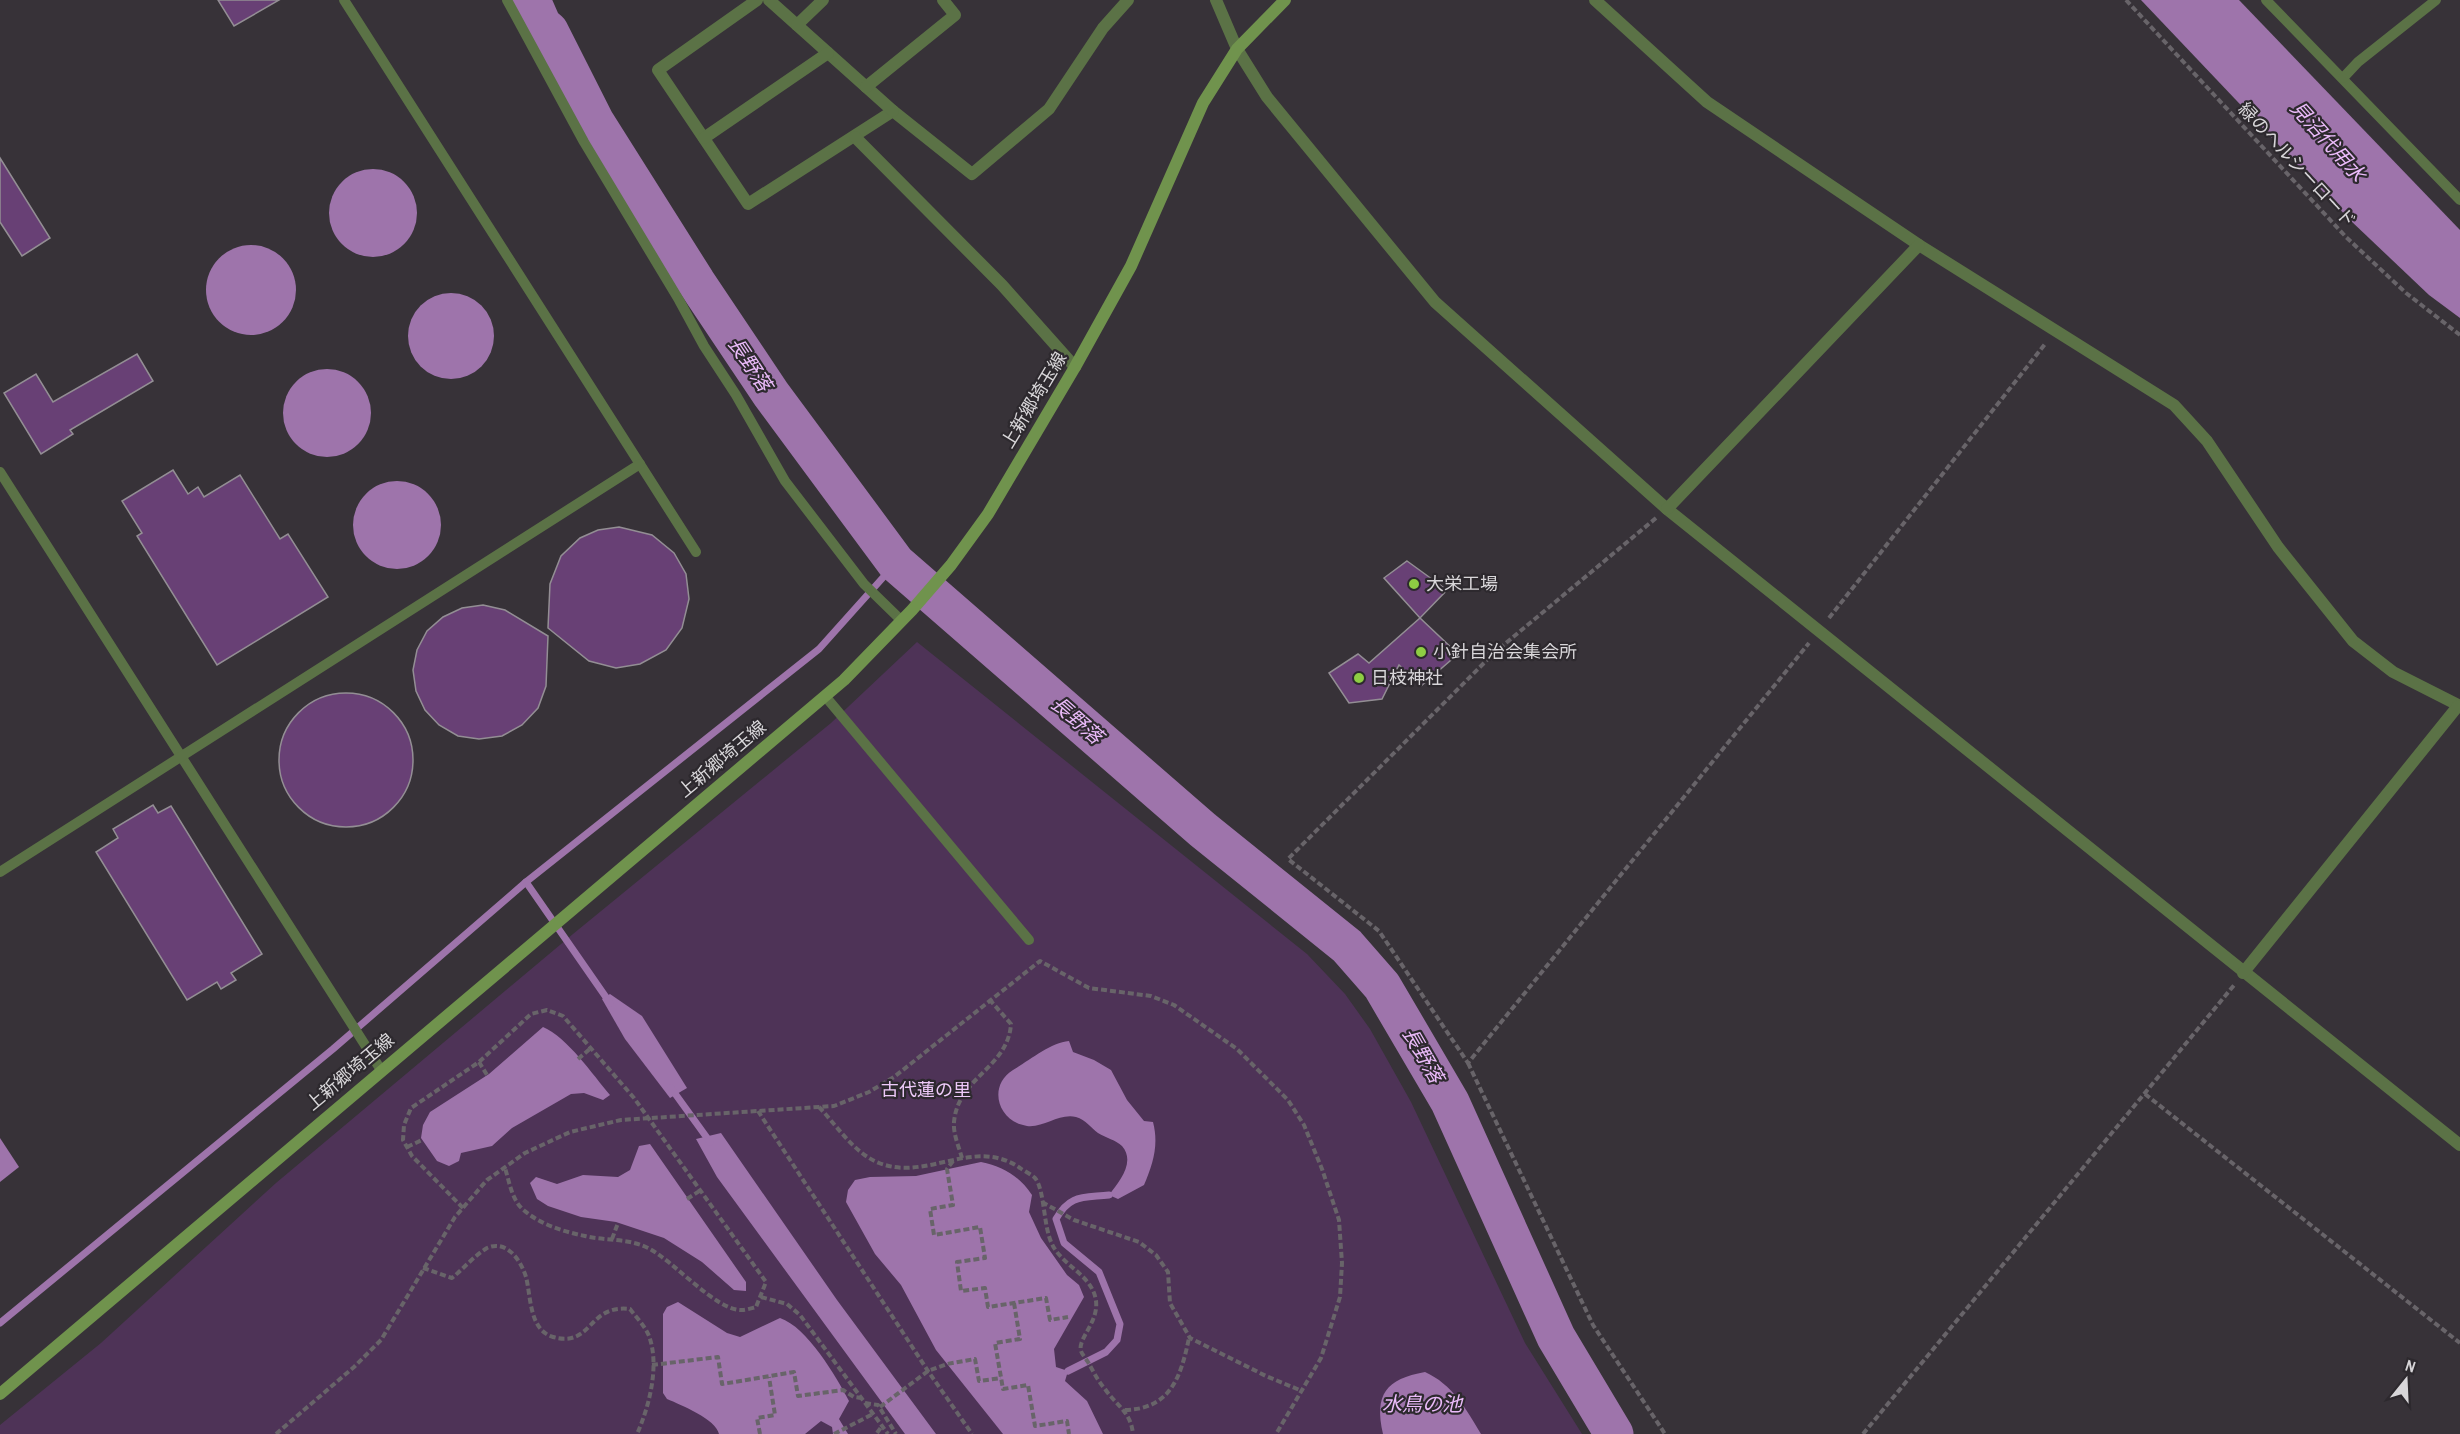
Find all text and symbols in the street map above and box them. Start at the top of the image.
water label: 見沼代用水 [2285,94,2373,188]
street label: 緑のヘルシーロード [2233,97,2362,232]
water label: 長野落 [722,331,780,399]
street label: 上新郷埼玉線 [995,347,1072,452]
place label: 大栄工場 [1426,571,1498,596]
marker: 大栄工場 [1407,577,1421,591]
place label: 小針自治会集会所 [1433,639,1577,664]
marker: 小針自治会集会所 [1414,645,1428,659]
place label: 日枝神社 [1371,665,1443,690]
marker: 日枝神社 [1352,671,1366,685]
water label: 長野落 [1046,690,1111,751]
street label: 上新郷埼玉線 [672,714,771,803]
water label: 長野落 [1397,1022,1452,1090]
street label: 上新郷埼玉線 [300,1027,399,1116]
park label: 古代蓮の里 [881,1077,971,1102]
north arrow [2376,1350,2436,1410]
text: N [2403,1354,2419,1378]
water label: 水鳥の池 [1382,1390,1464,1417]

